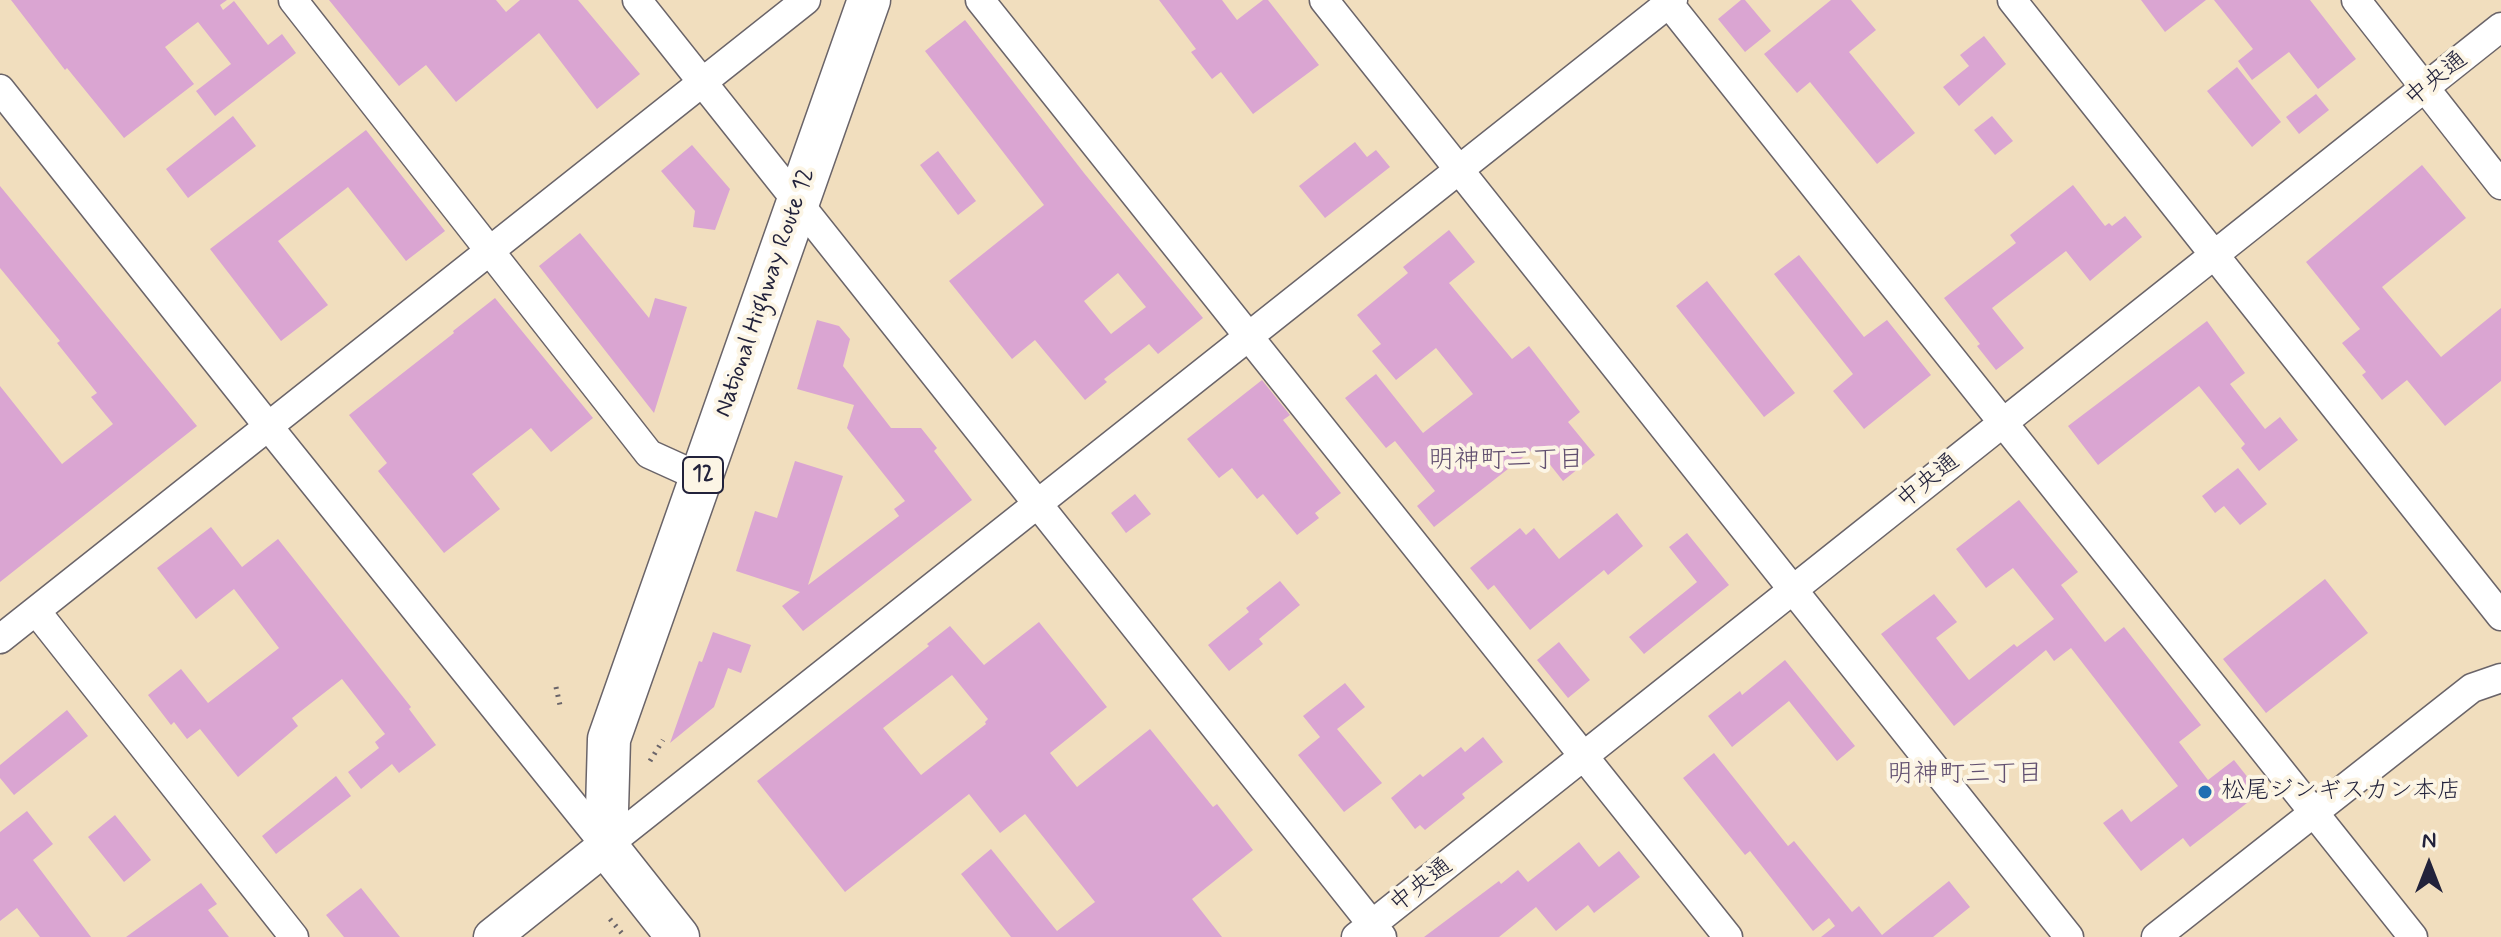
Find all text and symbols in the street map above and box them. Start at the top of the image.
street label: 中央通 [2400,46,2474,114]
street label: National Highway Route 12 [710,165,822,421]
district label: 明神町二丁目 [1428,446,1584,478]
street label: 中央通 [1892,448,1966,516]
road number: 12 [683,457,723,493]
district label: 明神町三丁目 [1887,760,2043,792]
place label: 松尾ジンギスカン本店 [2221,778,2461,806]
marker: 松尾ジンギスカン本店 [2196,783,2214,801]
north arrow [2389,825,2469,905]
text: N [2422,827,2436,855]
street label: 中央通 [1385,852,1459,920]

